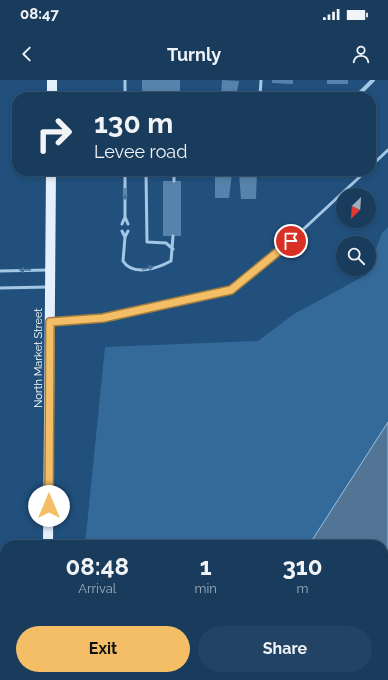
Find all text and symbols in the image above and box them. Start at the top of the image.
text: 08:47 [20,5,59,23]
icon: back [16,43,38,65]
icon: person [350,43,372,65]
text: Turnly [167,44,221,65]
text: 130 m [94,107,173,140]
icon: right [28,108,80,160]
text: Levee road [94,141,187,162]
one-way arrow [122,188,128,201]
north arrow [336,188,376,228]
map controls [336,188,376,276]
pin [274,224,308,258]
icon: arrive [280,230,302,252]
button: search [336,236,376,276]
one-way arrow [143,265,155,271]
one-way arrow [18,267,31,273]
street label: North Market Street [32,308,45,408]
position arrow [28,485,70,527]
text: 08:48 [66,552,129,581]
text: 1 [200,552,212,581]
text: 310 [282,552,322,581]
text: Arrival [78,581,116,596]
text: min [195,581,217,596]
text: m [296,581,308,596]
button: Exit [16,626,190,672]
button: Share [198,626,372,672]

